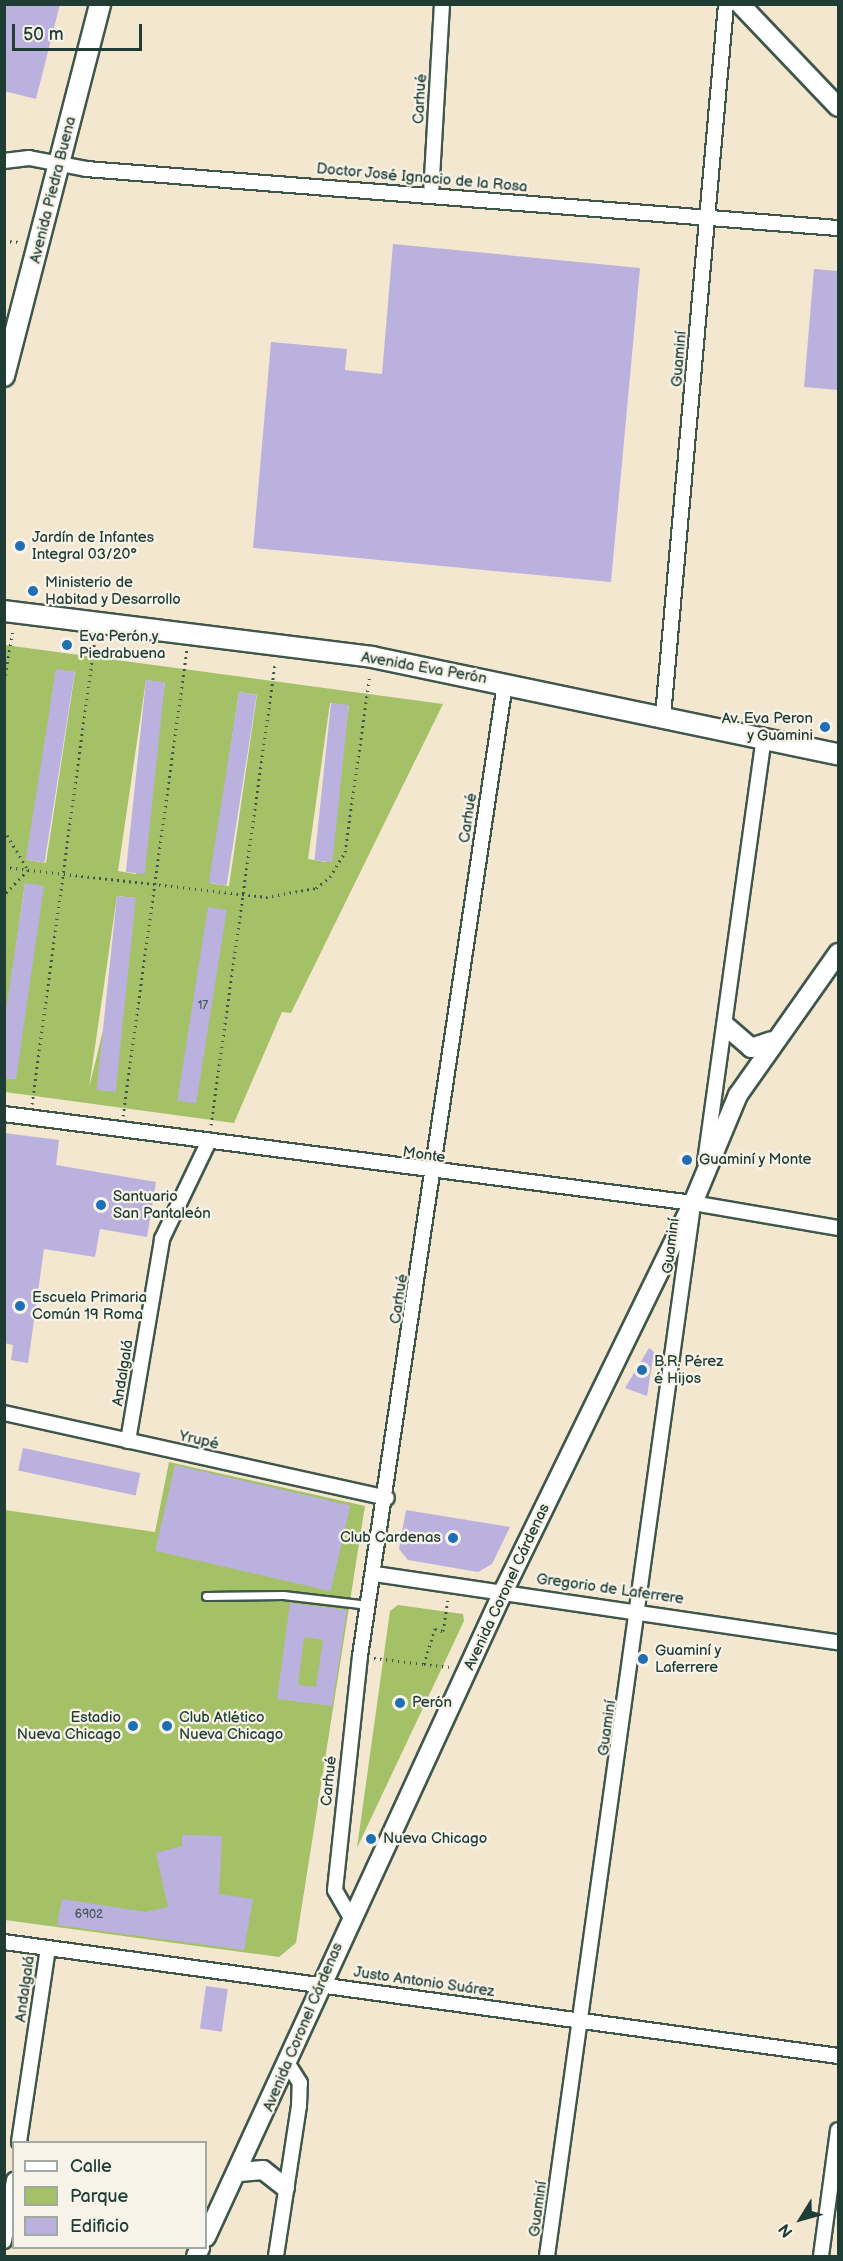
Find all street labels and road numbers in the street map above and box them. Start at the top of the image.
street label: Carhué [410,73,430,125]
street label: Avenida Piedra Buena [26,115,80,265]
street label: Doctor José Ignacio de la Rosa [315,160,529,196]
street label: Guaminí [668,330,690,388]
street label: Avenida Eva Perón [360,648,488,688]
street label: Carhué [456,792,480,844]
street label: Monte [401,1143,447,1167]
street label: Guaminí [659,1217,683,1275]
street label: Carhué [387,1273,411,1325]
street label: Andalgalá [109,1339,137,1407]
street label: Yrupé [177,1427,221,1453]
street label: Avenida Coronel Cárdenas [460,1501,554,1673]
street label: Gregorio de Laferrere [535,1570,685,1608]
street label: Guaminí [594,1699,620,1757]
street label: Carhué [317,1755,341,1807]
street label: Avenida Coronel Cárdenas [259,1940,347,2114]
street label: Andalgalá [11,1955,39,2023]
street label: Justo Antonio Suárez [352,1963,496,2001]
street label: Guaminí [525,2180,551,2238]

